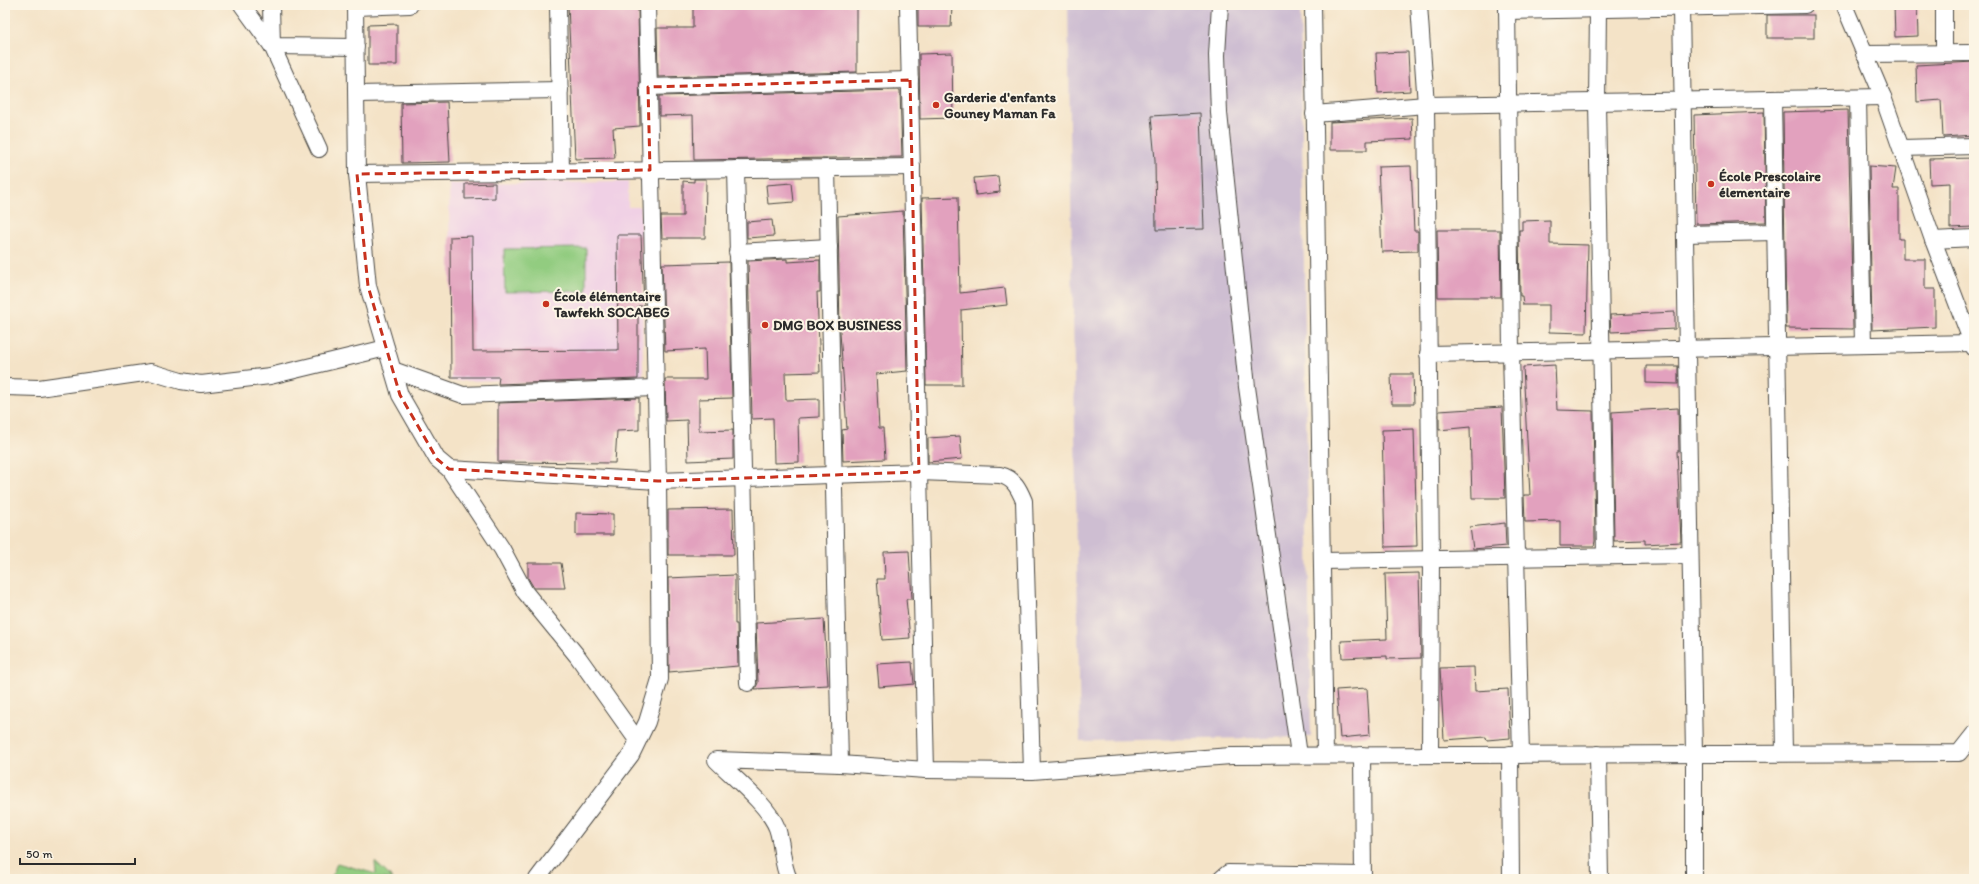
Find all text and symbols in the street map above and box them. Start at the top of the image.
place label: Garderie d'enfants Gouney Maman Fa [944,89,1056,122]
marker: Garderie d'enfants Gouney Maman Fa [931,100,941,110]
place label: École Prescolaire élementaire [1719,168,1821,201]
marker: École Prescolaire élementaire [1706,179,1716,189]
place label: École élémentaire Tawfekh SOCABEG [553,288,670,321]
marker: École élémentaire Tawfekh SOCABEG [541,299,551,309]
place label: DMG BOX BUSINESS [773,317,902,334]
marker: DMG BOX BUSINESS [760,320,770,330]
scale bar [20,840,135,866]
text: 50 m [26,847,52,861]

